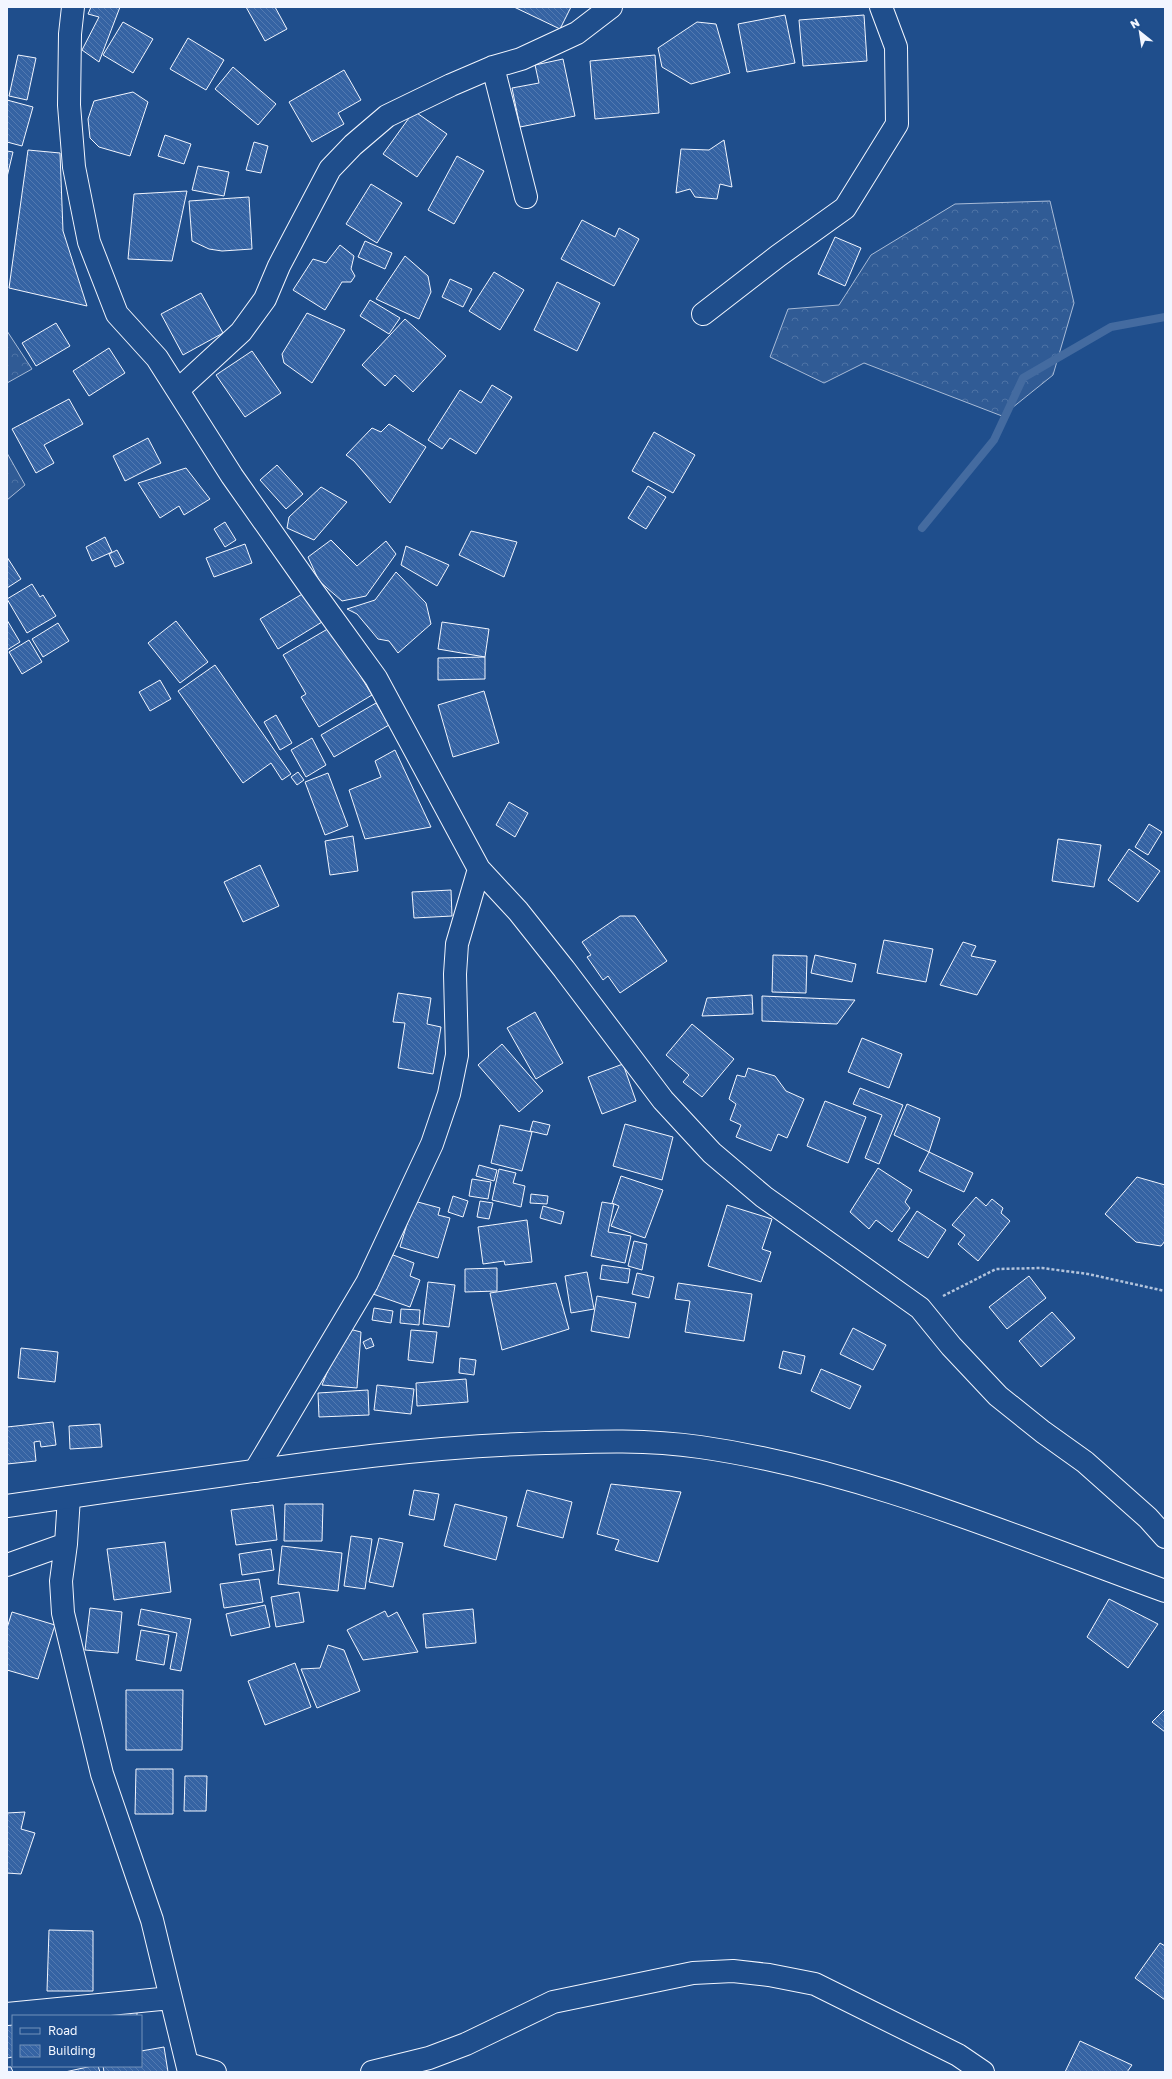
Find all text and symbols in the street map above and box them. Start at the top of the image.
north arrow [1120,12,1160,52]
text: N [1128,15,1142,31]
legend [12,2015,142,2067]
text: Road [48,2023,77,2038]
text: Building [48,2043,96,2058]

